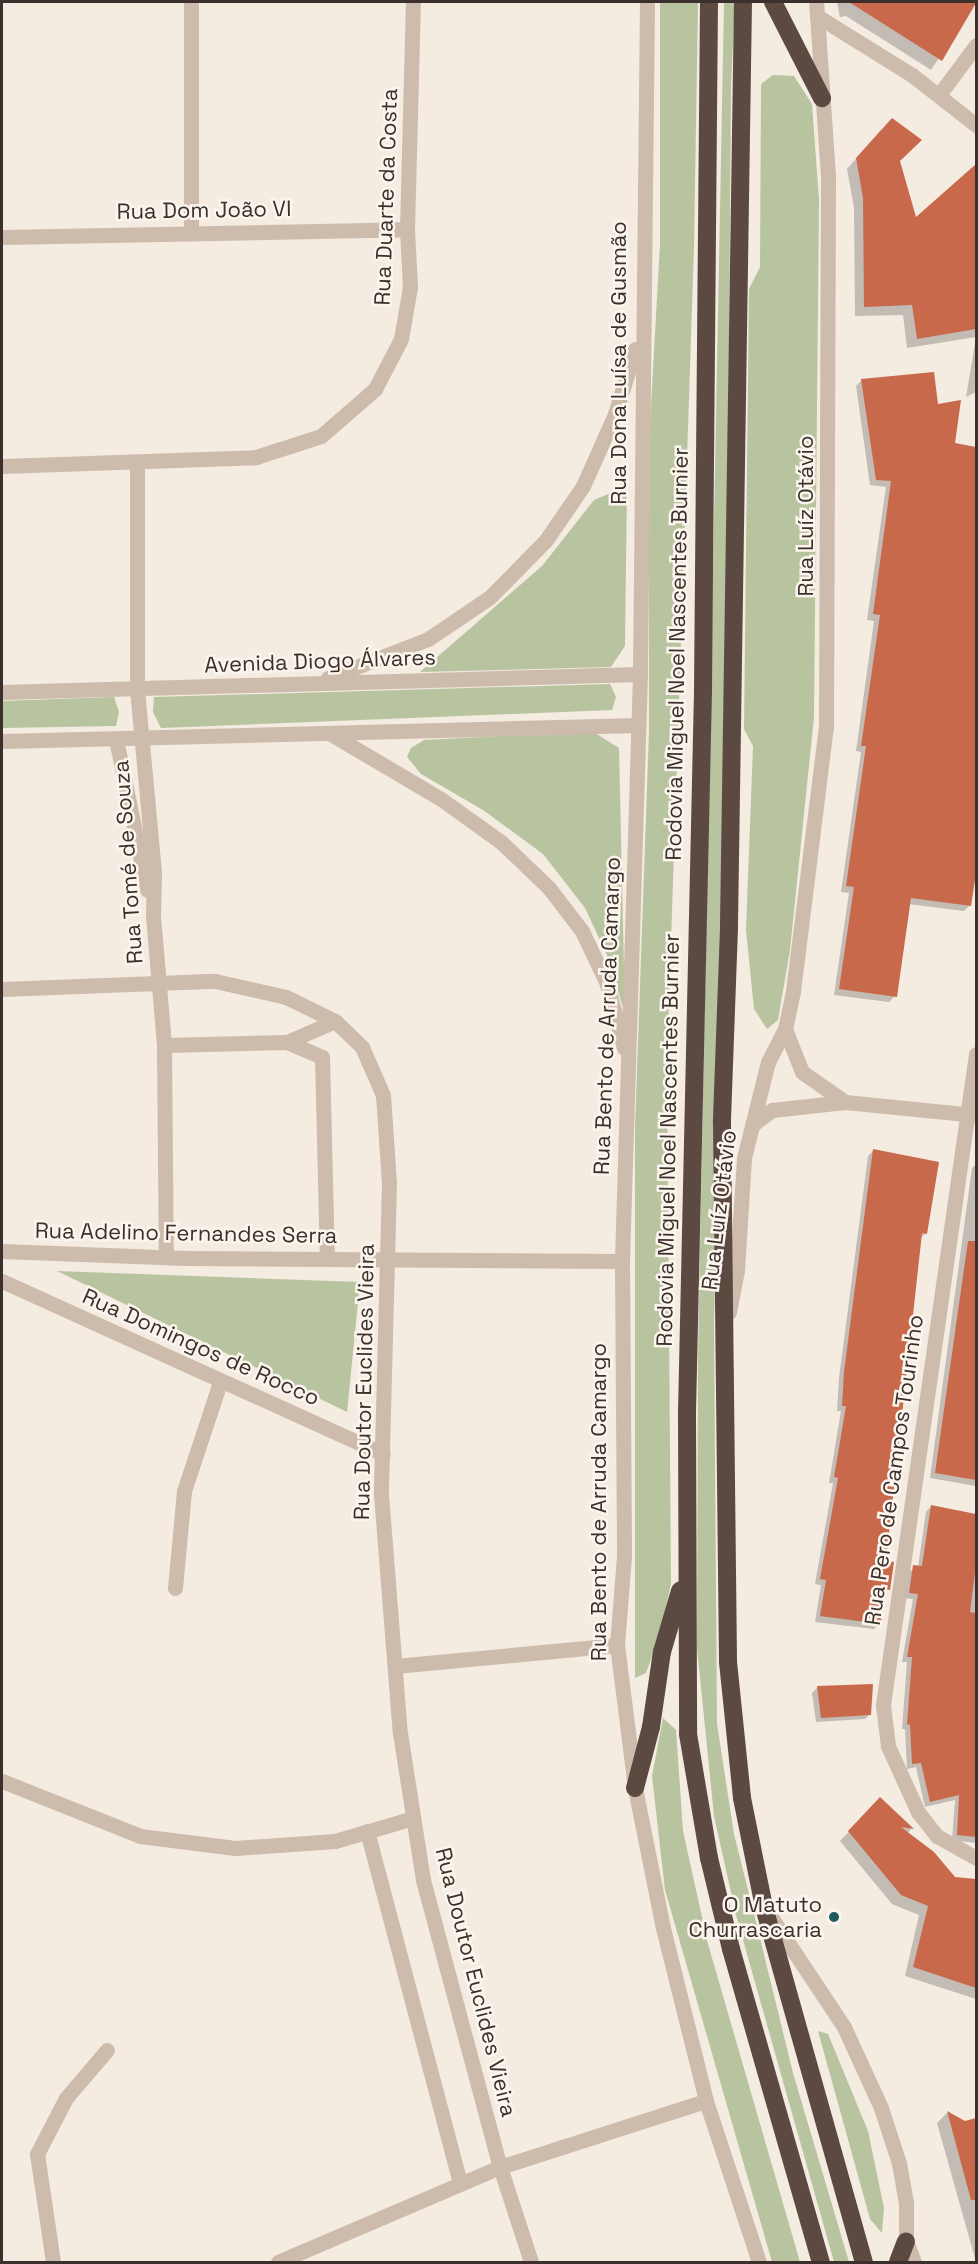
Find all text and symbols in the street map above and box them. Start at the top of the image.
street label: Rua Duarte da Costa [369,88,403,306]
street label: Rua Dom João VI [116,195,292,225]
street label: Rua Dona Luísa de Gusmão [606,221,632,505]
street label: Rua Luíz Otávio [793,435,819,597]
street label: Rodovia Miguel Noel Nascentes Burnier [660,447,694,861]
street label: Avenida Diogo Álvares [204,644,436,678]
street label: Rua Tomé de Souza [108,759,148,965]
street label: Rua Bento de Arruda Camargo [588,856,626,1176]
street label: Rodovia Miguel Noel Nascentes Burnier [651,933,685,1347]
street label: Rua Luíz Otávio [696,1128,742,1292]
street label: Rua Adelino Fernandes Serra [34,1217,338,1249]
street label: Rua Doutor Euclides Vieira [348,1243,380,1521]
street label: Rua Domingos de Rocco [78,1283,324,1411]
street label: Rua Pero de Campos Tourinho [859,1313,929,1627]
street label: Rua Bento de Arruda Camargo [586,1343,612,1661]
street label: Rua Doutor Euclides Vieira [430,1845,522,2119]
place label: O Matuto Churrascaria [689,1891,822,1942]
marker: O Matuto Churrascaria [827,1910,841,1924]

